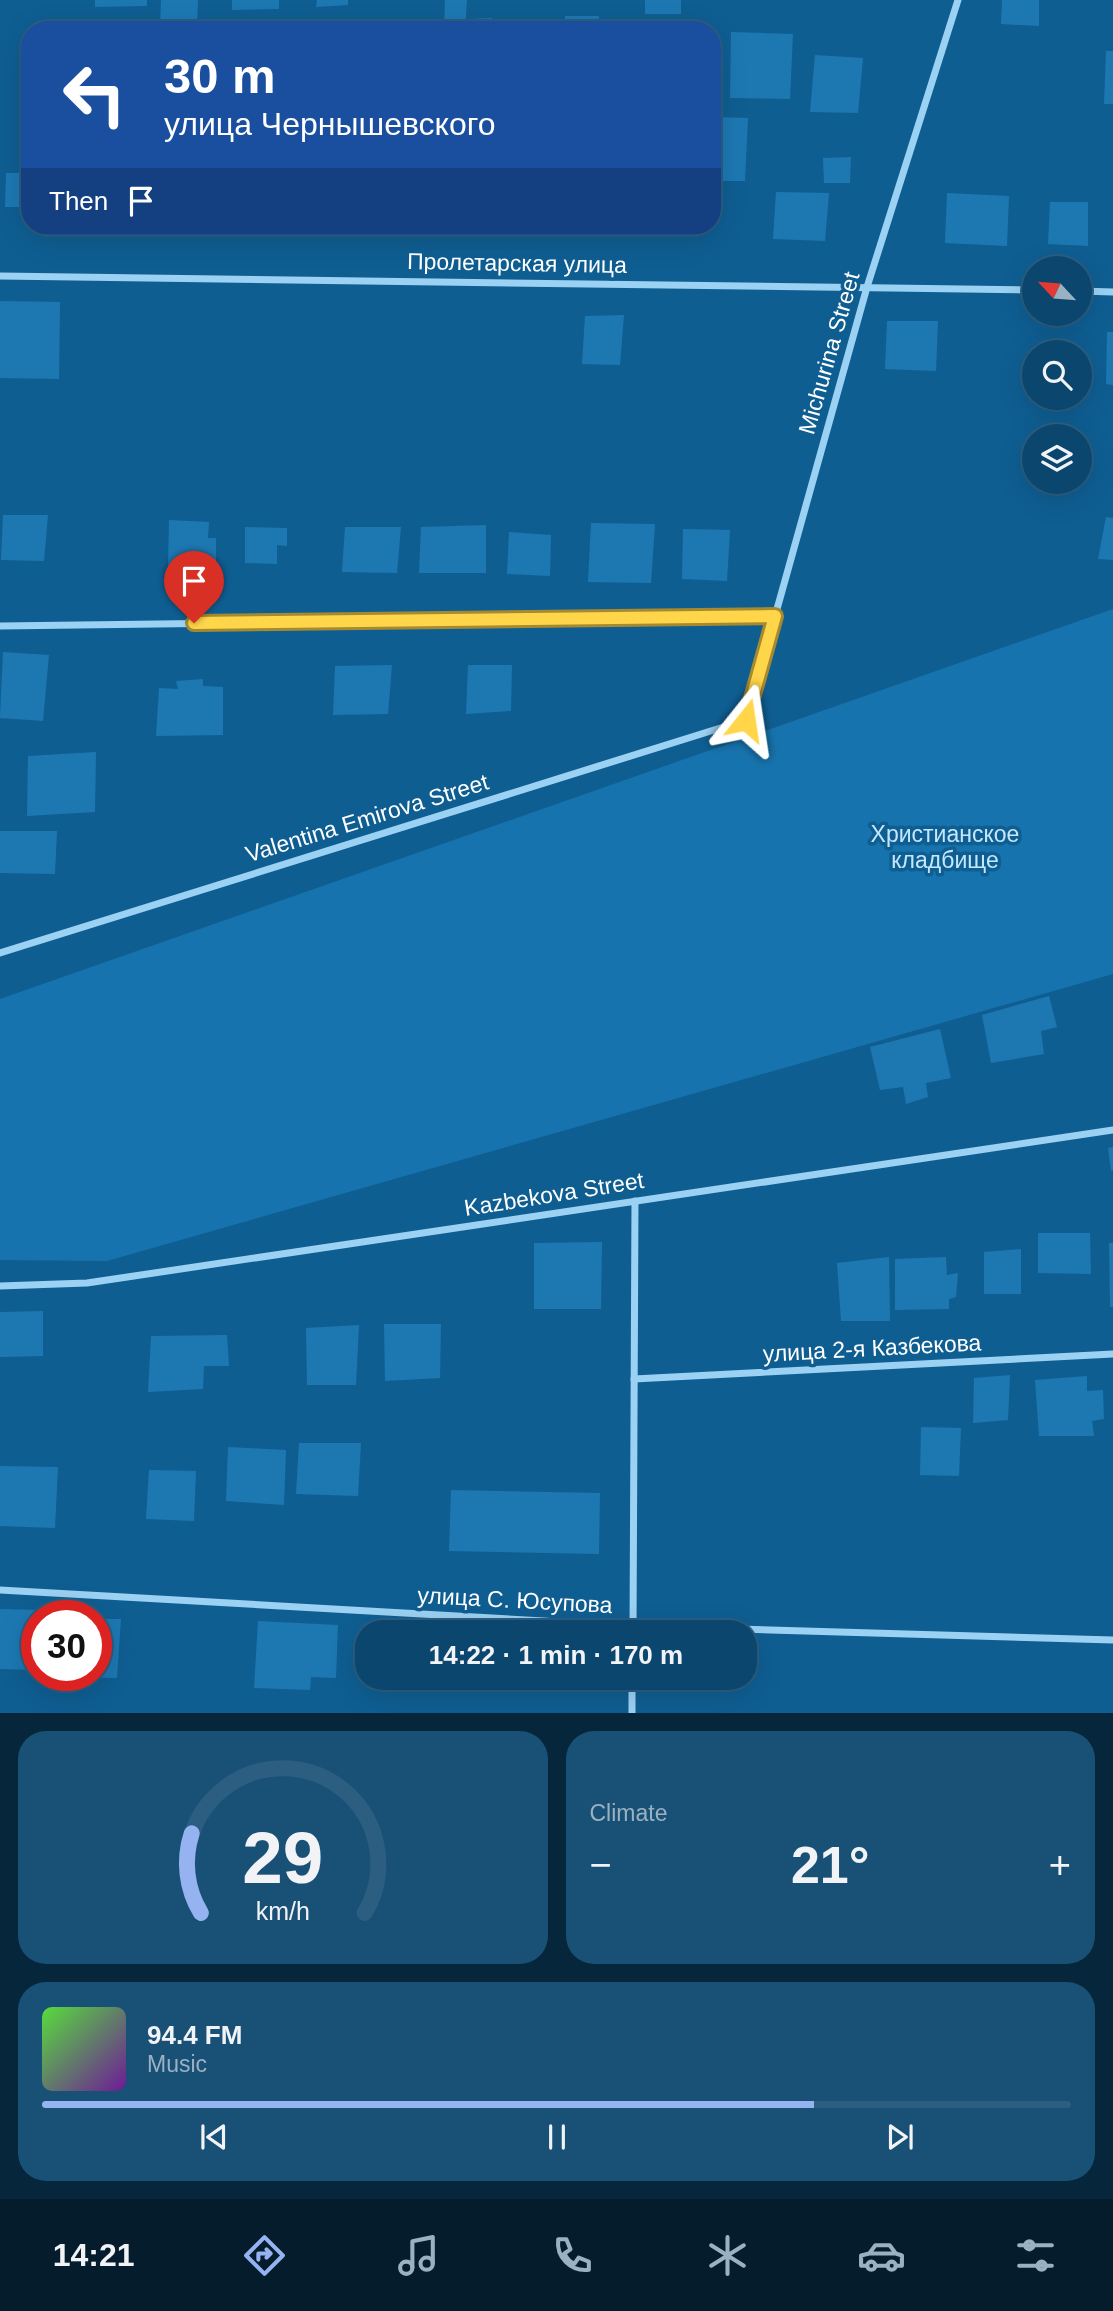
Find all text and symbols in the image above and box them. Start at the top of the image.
icon: left [49,49,140,140]
text: 30 m [164,49,276,103]
text: улица Чернышевского [164,106,495,142]
icon: arrive [122,182,160,220]
text: Then [49,186,108,216]
street label: Пролетарская улица [407,248,627,278]
north arrow [1022,256,1092,326]
map controls [1022,256,1092,494]
street label: Michurina Street [793,268,865,437]
button: search [1022,340,1092,410]
button: layers [1022,424,1092,494]
pin [164,551,224,623]
icon: arrive [175,562,213,600]
position arrow [709,683,783,757]
street label: Valentina Emirova Street [242,768,492,867]
park label: Христианское кладбище [871,821,1019,873]
street label: Kazbekova Street [462,1167,646,1221]
street label: улица 2-я Казбекова [762,1329,982,1367]
street label: улица С. Юсупова [417,1582,613,1618]
speed limit sign: 30 [21,1600,112,1691]
text: 14:22 · 1 min · 170 m [429,1640,683,1670]
text: Climate [590,1800,667,1826]
text: 29 [242,1818,323,1899]
text: 21° [791,1836,870,1894]
text: − [590,1844,612,1886]
text: + [1049,1844,1071,1886]
text: km/h [256,1897,310,1925]
text: 94.4 FM [147,2020,242,2050]
text: Music [147,2051,207,2077]
icon: previous [195,2118,233,2156]
icon: pause [538,2118,576,2156]
icon: next [881,2118,919,2156]
icon: directions [240,2231,289,2280]
icon: music [394,2231,443,2280]
icon: phone [548,2231,597,2280]
icon: climate [703,2231,752,2280]
icon: car [857,2231,906,2280]
icon: filters [1011,2231,1060,2280]
text: 14:21 [53,2237,134,2273]

